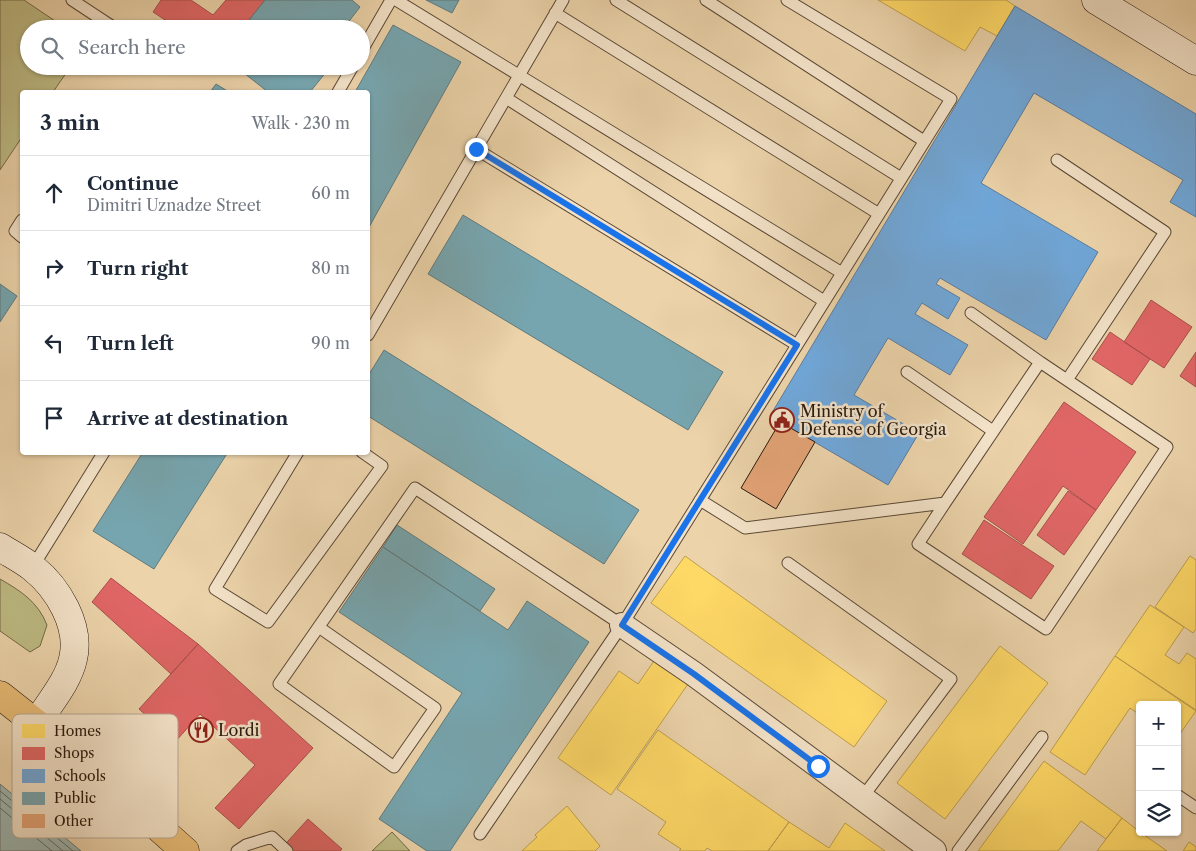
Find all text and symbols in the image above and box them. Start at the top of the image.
search box [20,20,370,75]
icon: search [38,34,66,62]
text: Search here [78,36,186,59]
text: 3 min [40,110,100,135]
text: Walk · 230 m [251,113,350,133]
route end [465,138,488,161]
text: Continue [87,172,179,195]
icon: ahead [40,179,68,207]
text: 60 m [311,183,350,203]
text: Dimitri Uznadze Street [87,195,261,215]
icon: right [40,254,68,282]
text: Turn right [87,257,188,280]
text: 80 m [311,258,350,278]
icon: left [40,329,68,357]
text: Turn left [87,332,174,355]
text: 90 m [311,333,350,353]
place label: Ministry of Defense of Georgia [800,401,947,439]
icon: arrive [40,404,68,432]
text: Arrive at destination [87,407,288,430]
public building icon: Ministry of Defense of Georgia [769,407,795,433]
map controls [1136,701,1181,836]
button: + [1136,701,1181,746]
legend [12,714,178,838]
restaurant icon: Lordi [188,717,214,743]
place label: Lordi [218,720,260,740]
text: Homes [54,722,101,740]
text: Shops [54,744,94,762]
button: − [1136,746,1181,791]
route start [807,755,830,778]
text: Schools [54,767,106,785]
text: Public [54,789,96,807]
button: layers [1136,791,1181,836]
text: Other [54,812,93,830]

